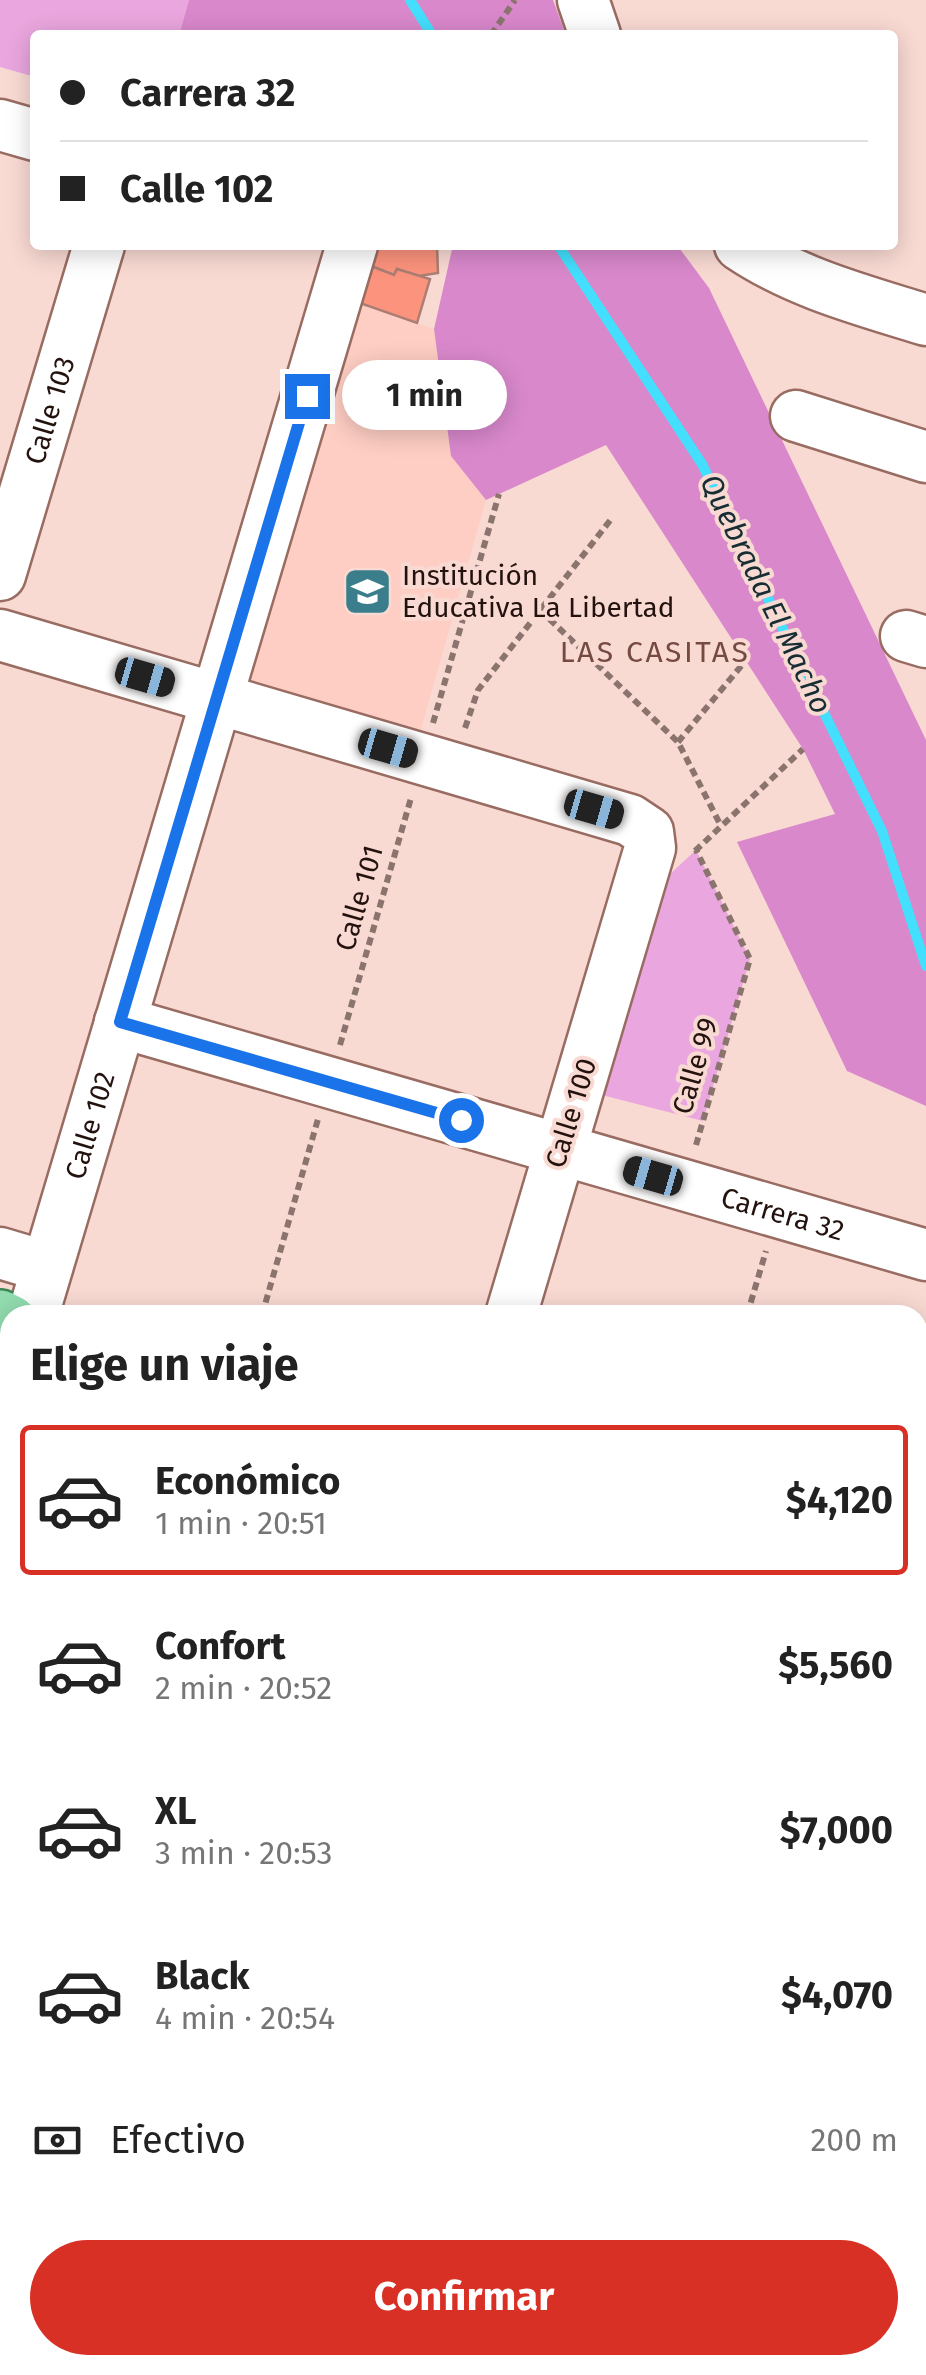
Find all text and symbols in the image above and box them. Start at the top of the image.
text: Carrera 32 [120,70,295,116]
text: Calle 102 [120,166,273,212]
street label: Calle 103 [18,352,81,468]
callout: 1 min [342,361,507,431]
route end [285,374,330,419]
text: 1 min [386,376,463,414]
water label: Quebrada El Macho [692,468,840,720]
place label: Institución Educativa La Libertad [402,559,675,624]
school or university icon: Institución Educativa La Libertad [341,565,393,617]
district label: LAS CASITAS [560,634,750,670]
car [112,654,178,700]
car [355,725,421,771]
car [561,786,627,832]
street label: Calle 101 [328,841,390,955]
street label: Calle 99 [666,1014,724,1118]
street label: Calle 100 [539,1054,603,1172]
street label: Calle 102 [58,1068,121,1183]
route start [439,1098,484,1143]
car [620,1153,686,1199]
street label: Carrera 32 [717,1180,848,1247]
text: Elige un viaje [30,1338,298,1392]
icon: car [35,1455,125,1545]
text: Económico [155,1458,340,1504]
text: $4,120 [786,1477,893,1523]
text: 1 min · 20:51 [155,1504,327,1542]
icon: car [35,1620,125,1710]
text: Confort [155,1623,285,1669]
text: $5,560 [778,1642,893,1688]
text: 2 min · 20:52 [155,1669,332,1707]
icon: car [35,1785,125,1875]
text: XL [155,1788,197,1834]
text: $7,000 [780,1807,893,1853]
text: 3 min · 20:53 [155,1834,333,1872]
icon: car [35,1950,125,2040]
text: Black [155,1953,250,1999]
text: $4,070 [781,1972,893,2018]
text: 4 min · 20:54 [155,1999,335,2037]
icon: cash [30,2113,85,2168]
text: Efectivo [110,2117,246,2163]
text: 200 m [811,2121,898,2159]
button: Confirmar [30,2240,898,2355]

